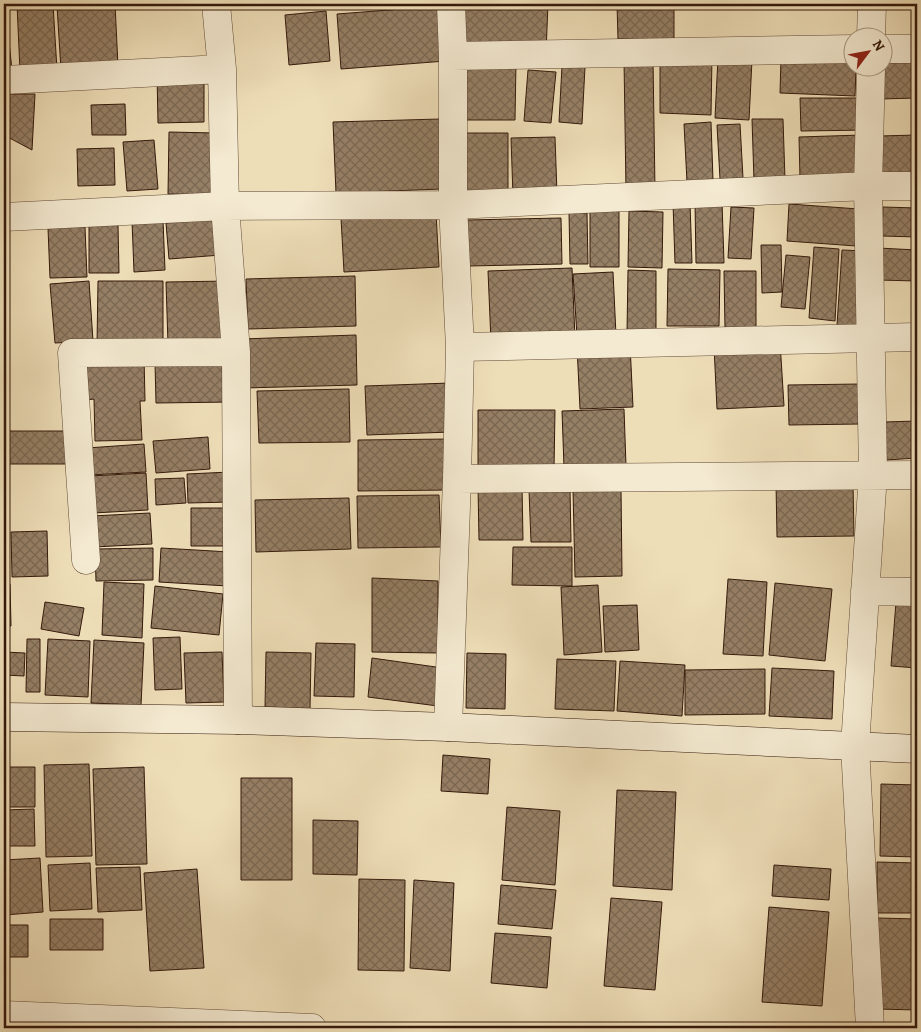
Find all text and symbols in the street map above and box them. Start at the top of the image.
north arrow [844,28,894,78]
text: N [868,36,889,55]

